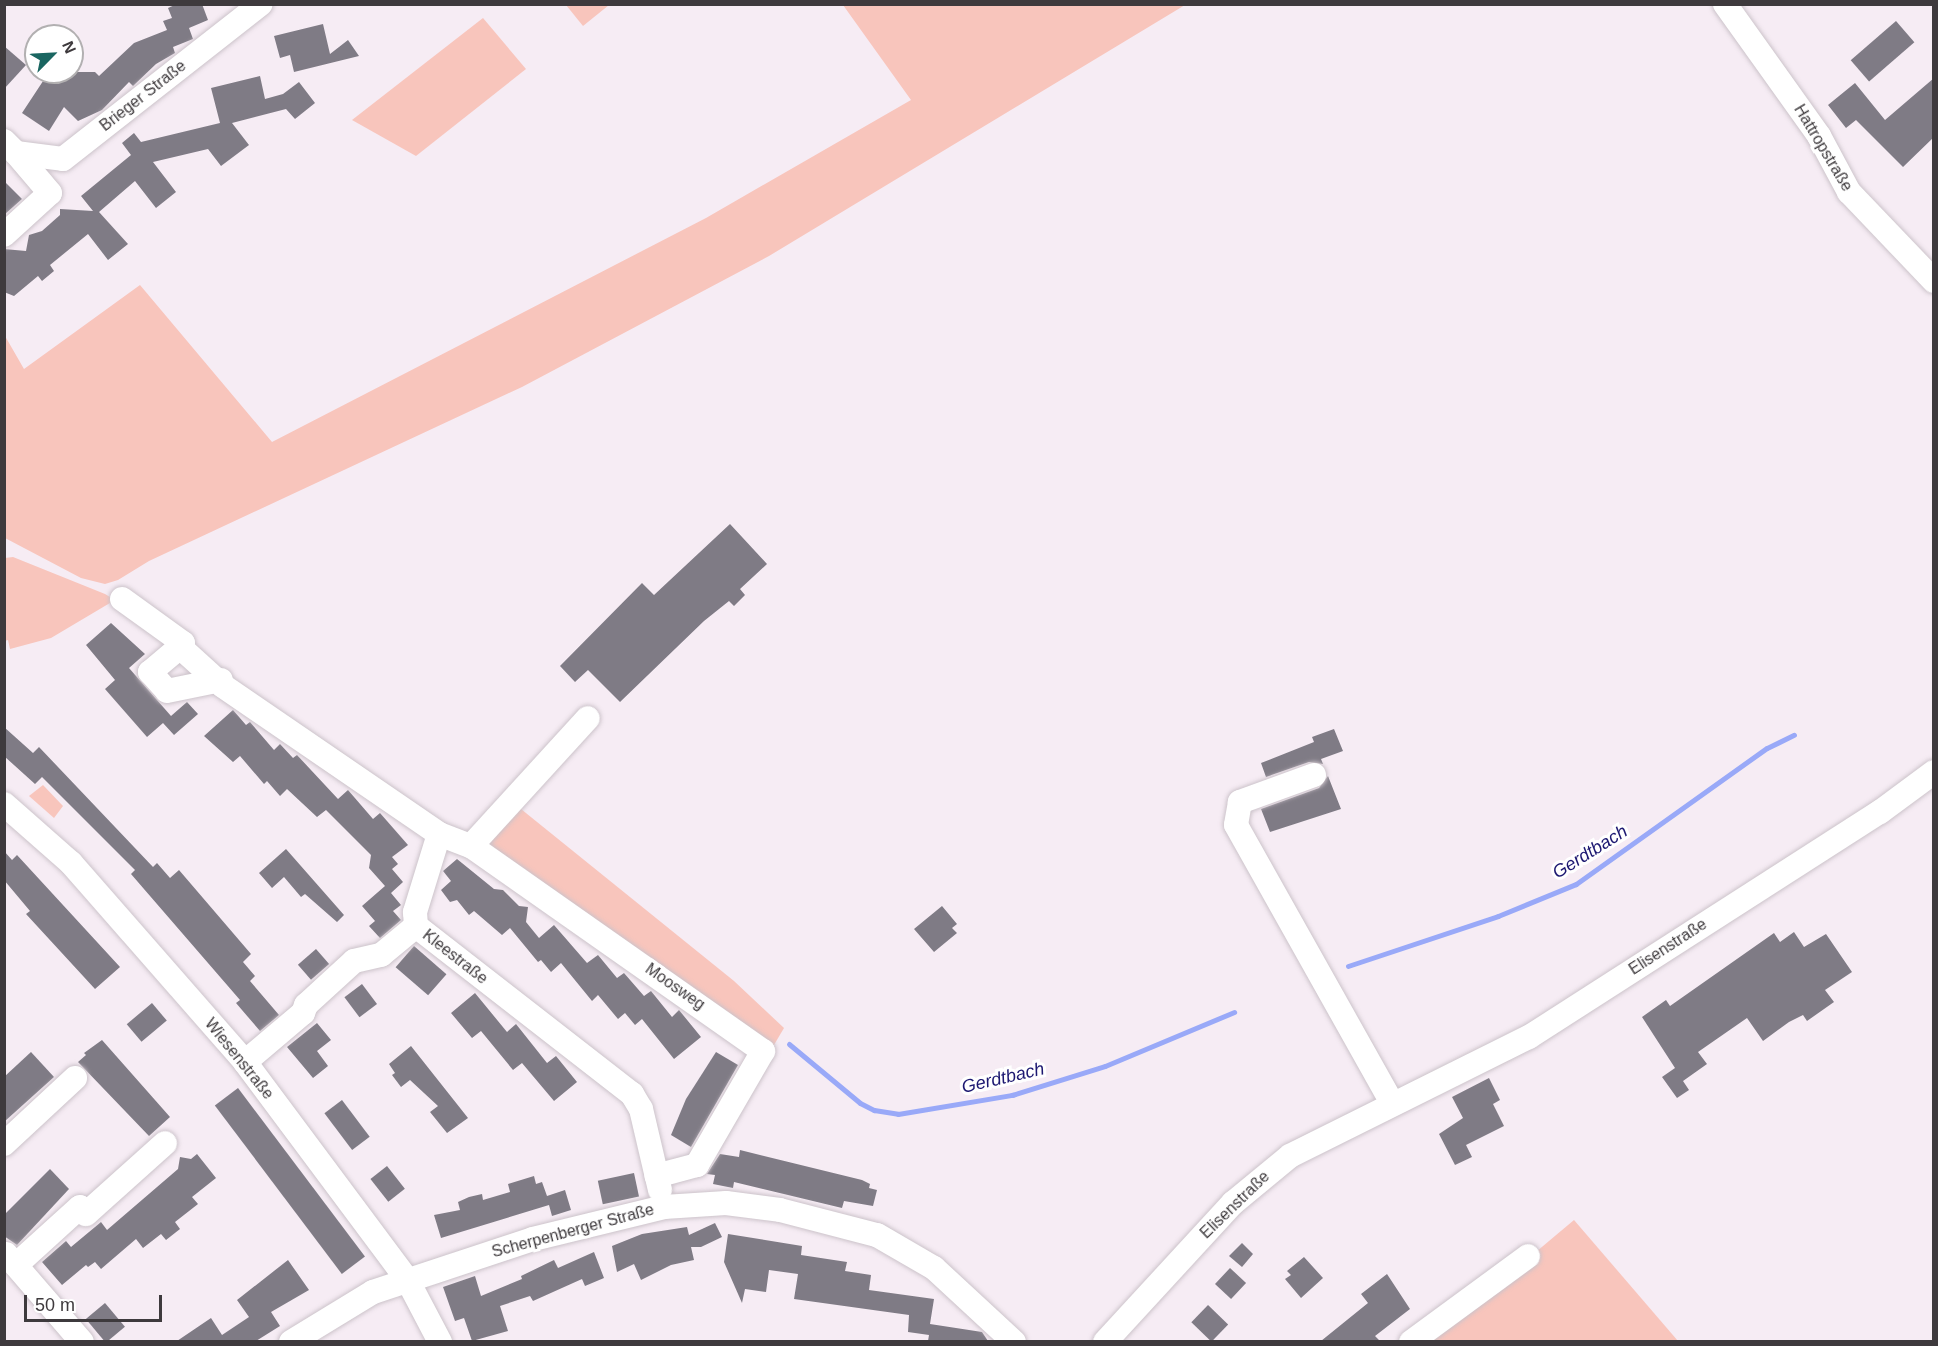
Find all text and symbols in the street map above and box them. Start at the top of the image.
north arrow [24,24,84,84]
text: N [59,39,79,56]
street label: Brieger Straße [96,56,190,136]
street label: Hattropstraße [1790,101,1856,195]
water label: Gerdtbach [1549,821,1631,883]
street label: Elisenstraße [1625,915,1711,979]
street label: Kleestraße [419,926,491,988]
street label: Moosweg [641,959,709,1015]
street label: Wiesenstraße [200,1015,278,1103]
water label: Gerdtbach [960,1058,1046,1098]
street label: Elisenstraße [1196,1167,1274,1243]
street label: Scherpenberger Straße [490,1200,656,1262]
scale bar [27,1283,165,1321]
text: 50 m [35,1295,75,1315]

